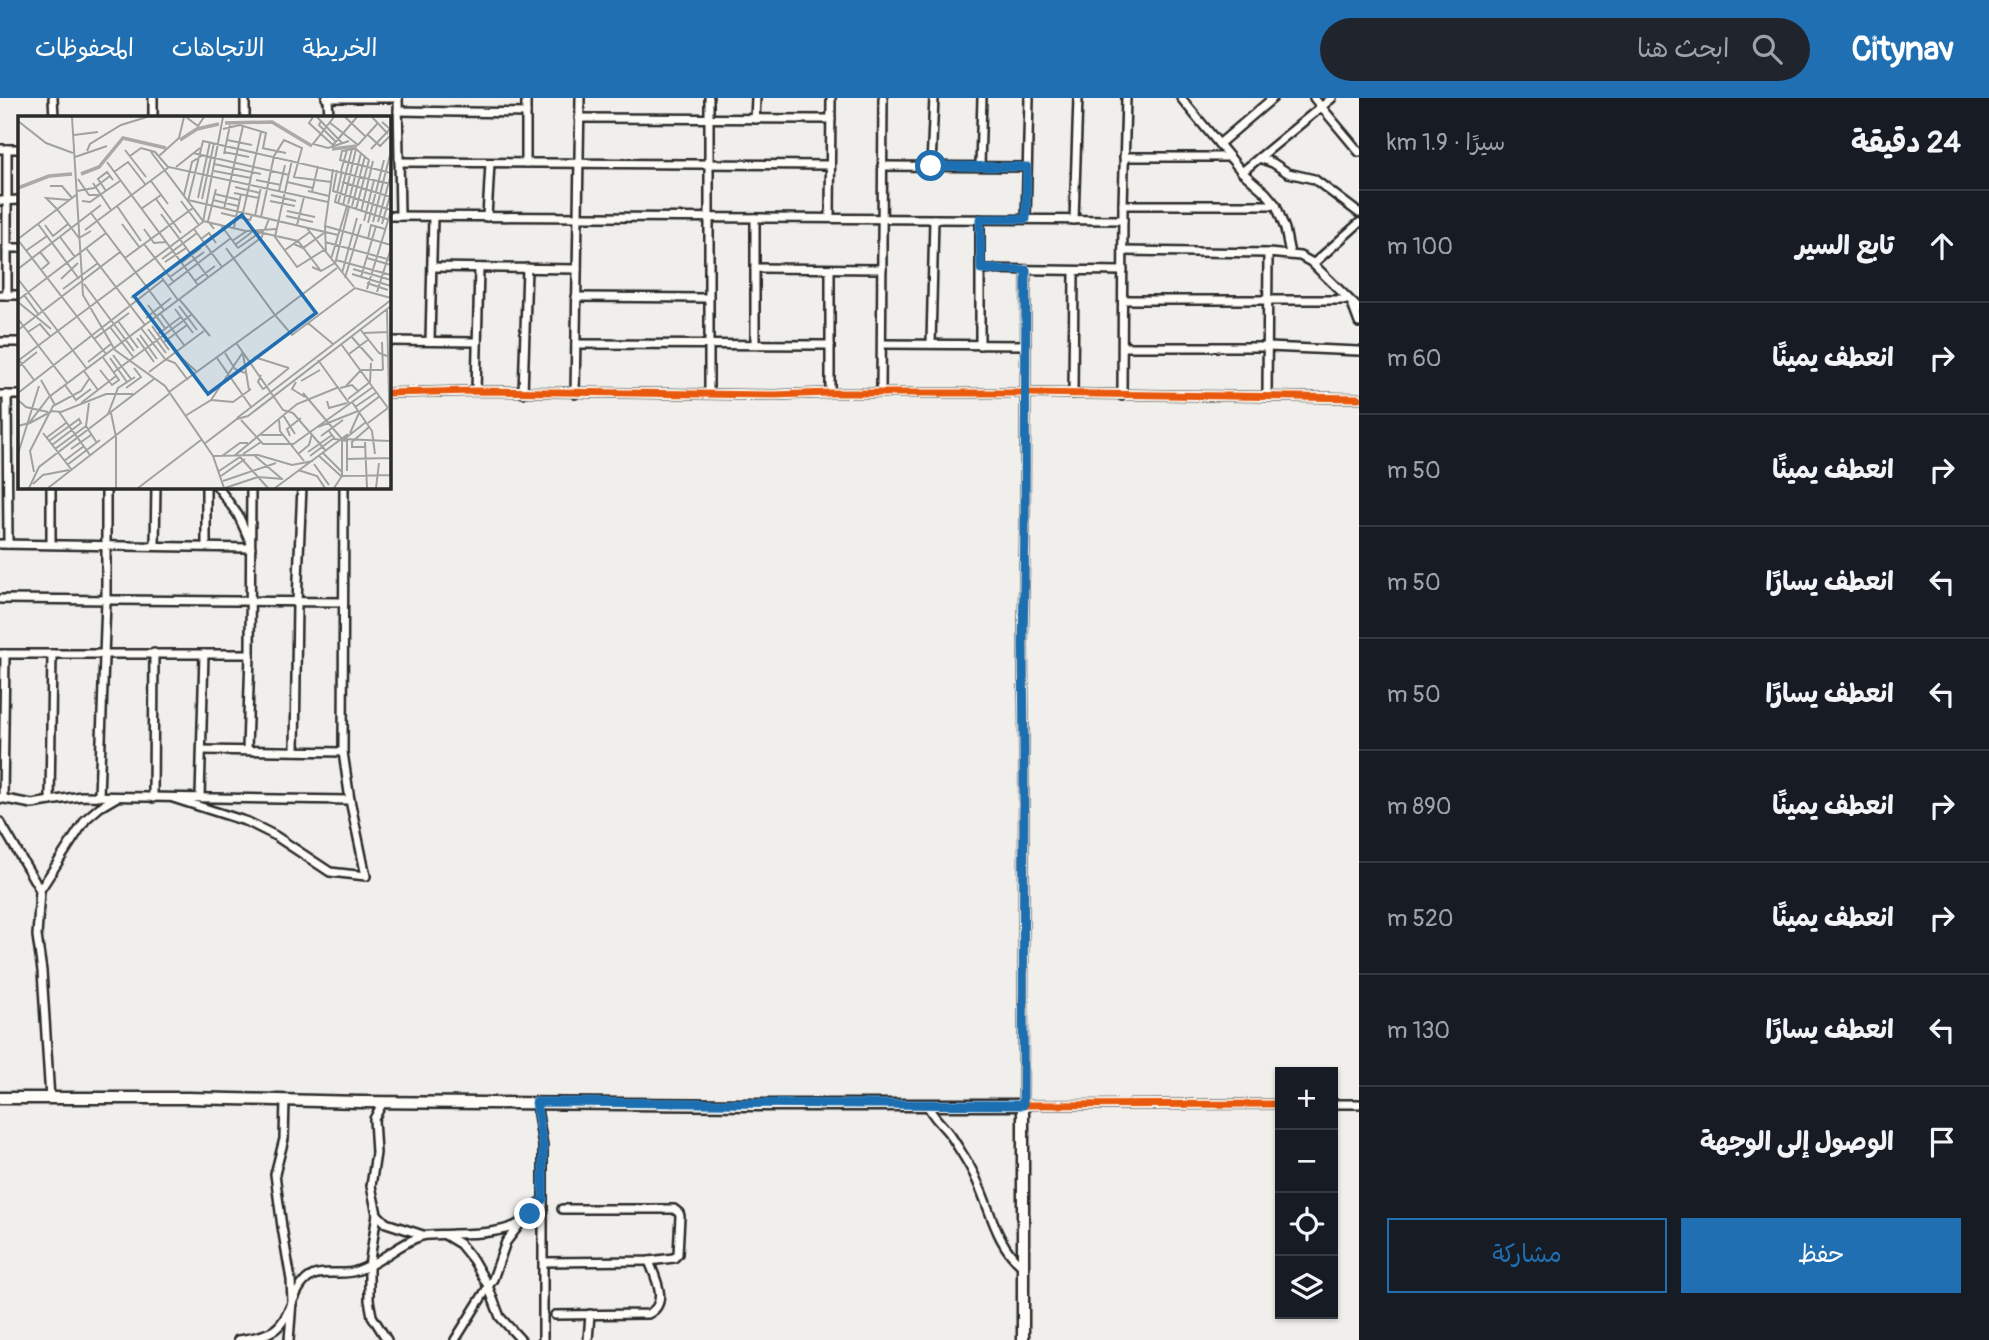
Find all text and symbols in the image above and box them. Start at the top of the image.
search box [1320,18,1810,81]
text: Citynav [1852,29,1954,70]
icon: search [1748,30,1786,68]
text: ابحث هنا [1637,33,1730,65]
text: المحفوظات [35,34,134,63]
text: الاتجاهات [172,34,265,63]
text: الخريطة [303,34,377,63]
inset map [18,116,390,488]
text: 24 دقيقة [1851,124,1961,161]
text: سيرًا · 1.9 km [1387,128,1505,157]
route start [915,150,946,181]
icon: ahead [1923,227,1961,265]
text: تابع السير [1796,230,1894,262]
text: 100 m [1387,232,1453,261]
icon: right [1923,339,1961,377]
text: انعطف يمينًا [1772,342,1894,374]
text: 60 m [1387,344,1442,373]
icon: right [1923,451,1961,489]
text: انعطف يمينًا [1772,454,1894,486]
text: 50 m [1387,456,1441,485]
icon: left [1923,563,1961,601]
text: انعطف يسارًا [1765,566,1894,598]
text: 50 m [1387,568,1441,597]
icon: left [1923,675,1961,713]
text: انعطف يسارًا [1765,678,1894,710]
text: 50 m [1387,680,1441,709]
icon: right [1923,787,1961,825]
text: انعطف يمينًا [1772,790,1894,822]
text: 890 m [1387,792,1452,821]
icon: right [1923,899,1961,937]
text: انعطف يمينًا [1772,902,1894,934]
text: 520 m [1387,904,1453,933]
icon: left [1923,1011,1961,1049]
text: انعطف يسارًا [1765,1014,1894,1046]
text: 130 m [1387,1016,1450,1045]
map controls [1275,1067,1338,1319]
button: + [1275,1067,1338,1130]
icon: arrive [1923,1123,1961,1161]
text: الوصول إلى الوجهة [1700,1126,1894,1158]
button: − [1275,1130,1338,1193]
button: locate [1275,1193,1338,1256]
route end [514,1198,545,1229]
button: مشاركة [1387,1218,1667,1293]
button: حفظ [1681,1218,1961,1293]
button: layers [1275,1256,1338,1319]

